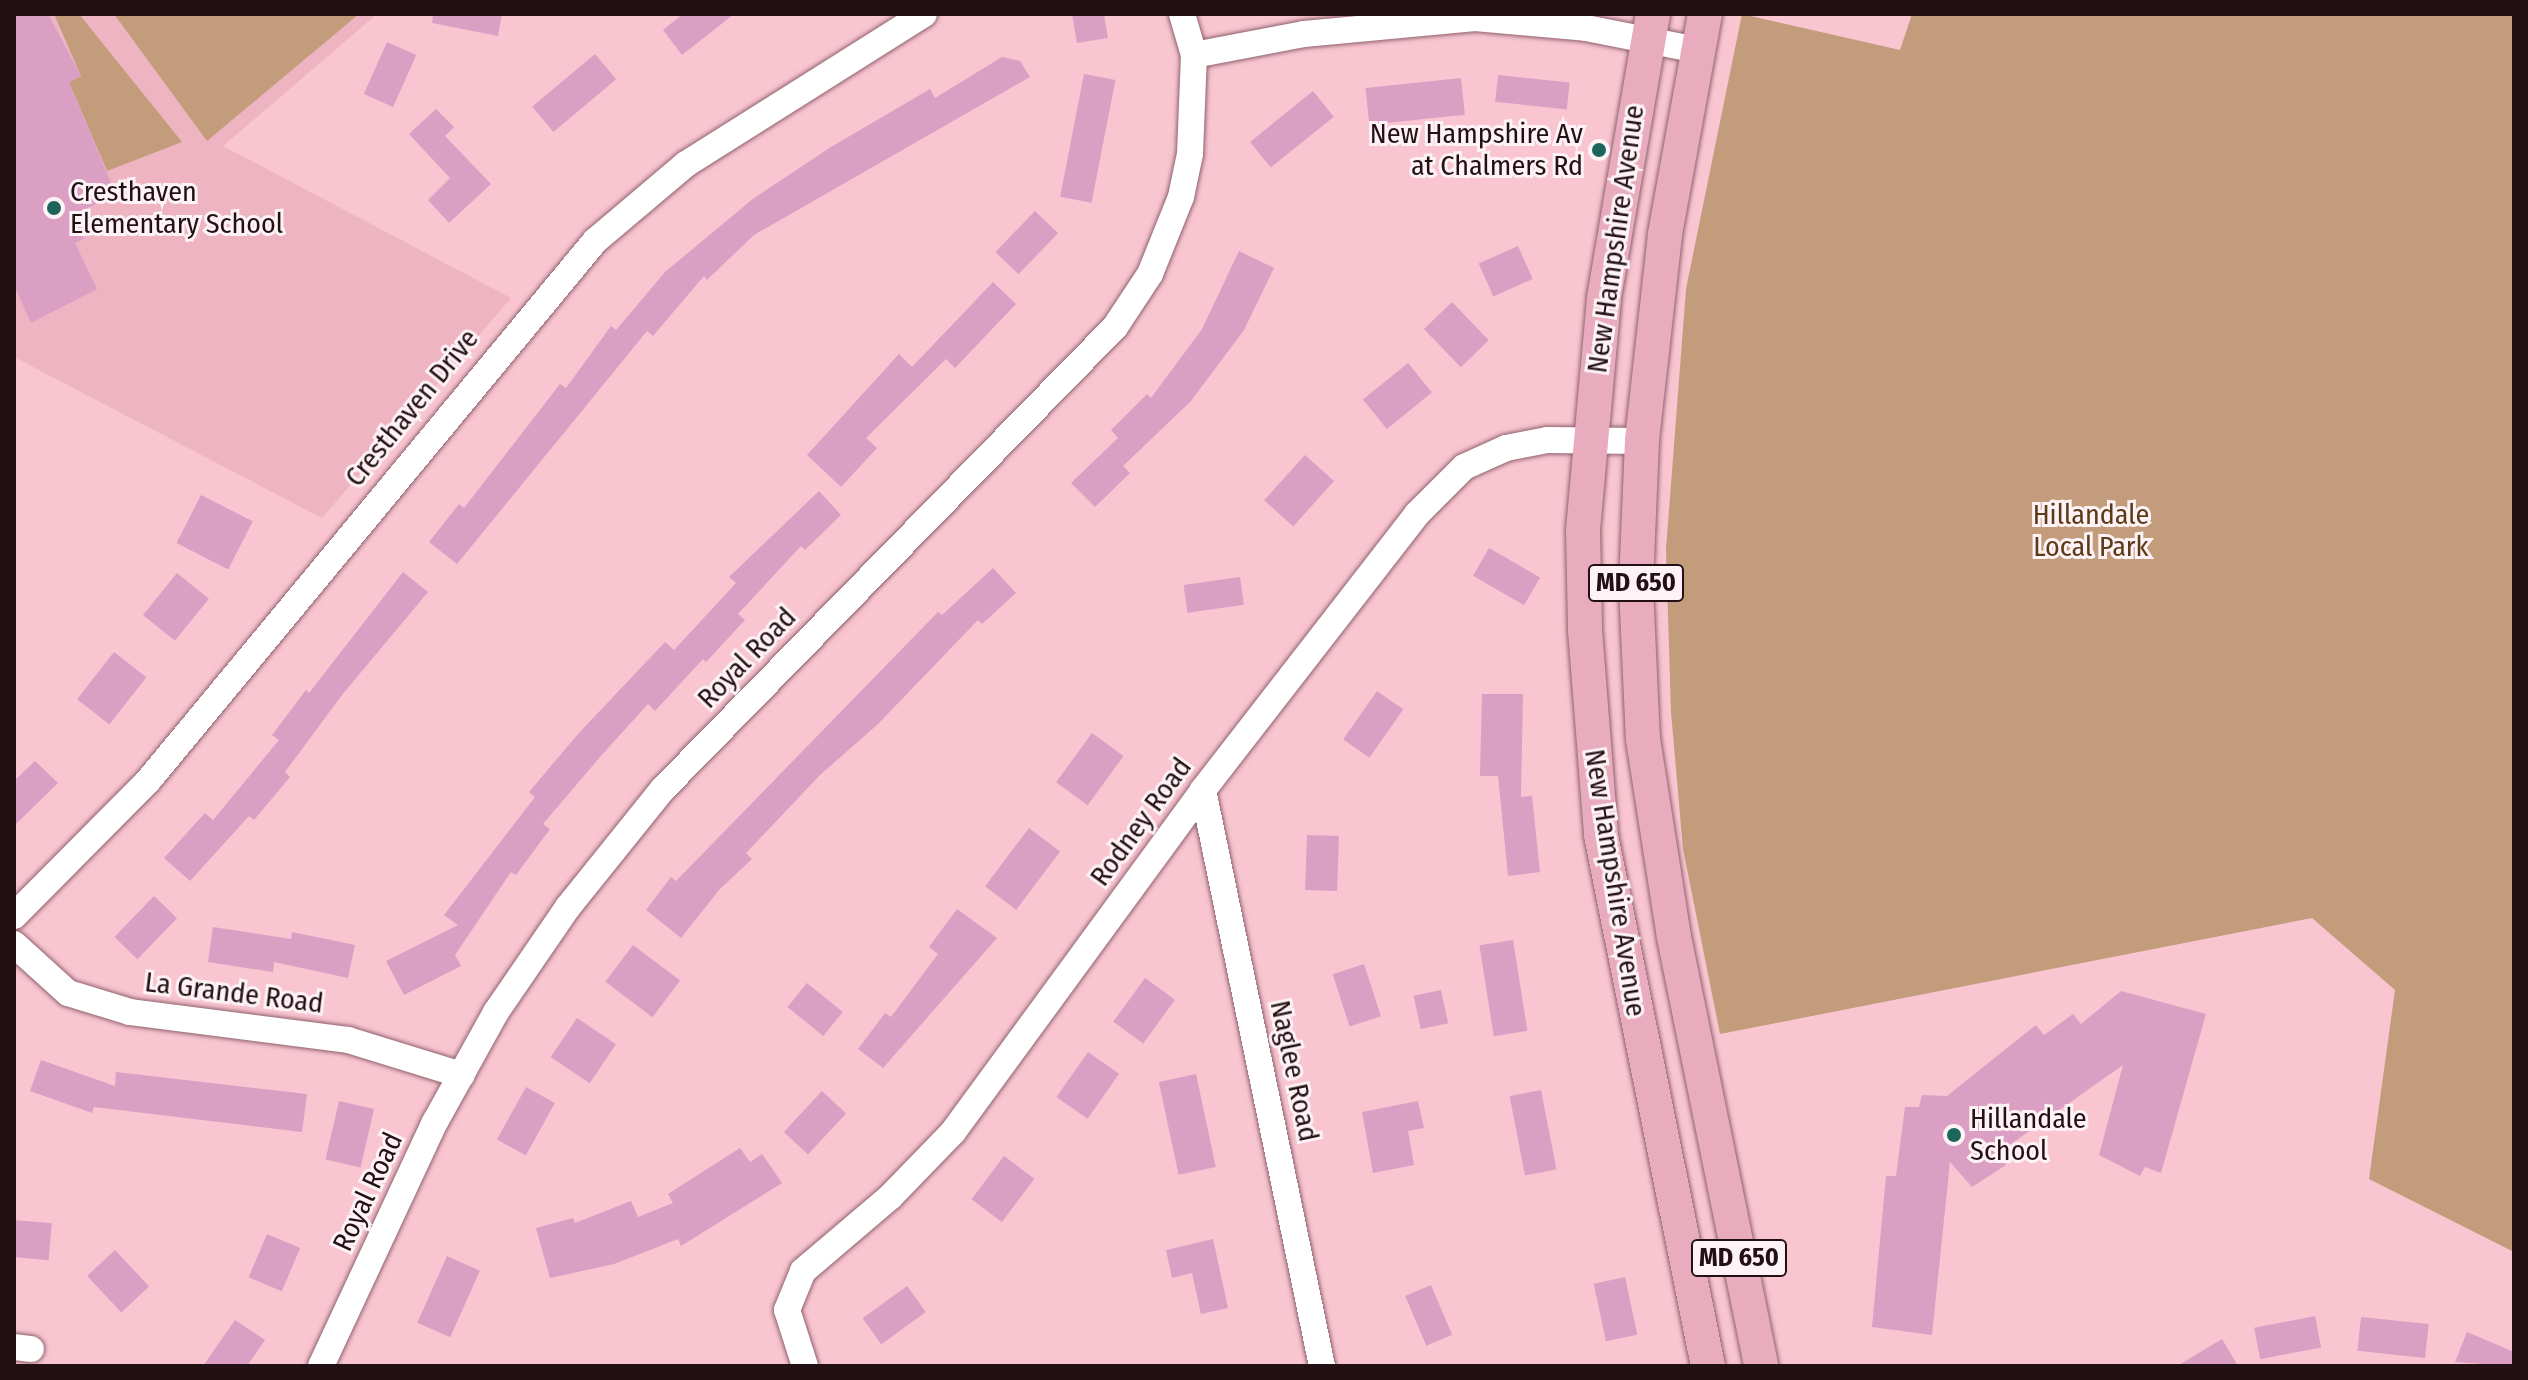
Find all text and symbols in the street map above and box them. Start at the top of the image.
street label: New Hampshire Avenue [1581,103,1651,375]
place label: New Hampshire Av at Chalmers Rd [1370,117,1583,183]
marker: New Hampshire Av at Chalmers Rd [1590,141,1608,159]
place label: Cresthaven Elementary School [70,175,283,241]
marker: Cresthaven Elementary School [45,199,63,217]
street label: Cresthaven Drive [338,323,486,493]
park label: Hillandale Local Park [2033,498,2149,564]
road number: MD 650 [1586,561,1686,605]
street label: Royal Road [691,601,803,715]
street label: New Hampshire Avenue [1577,747,1653,1019]
street label: Rodney Road [1083,751,1199,893]
street label: La Grande Road [143,965,325,1021]
street label: Naglee Road [1263,998,1325,1144]
place label: Hillandale School [1970,1102,2087,1168]
marker: Hillandale School [1945,1126,1963,1144]
street label: Royal Road [326,1127,410,1257]
road number: MD 650 [1689,1236,1789,1280]

